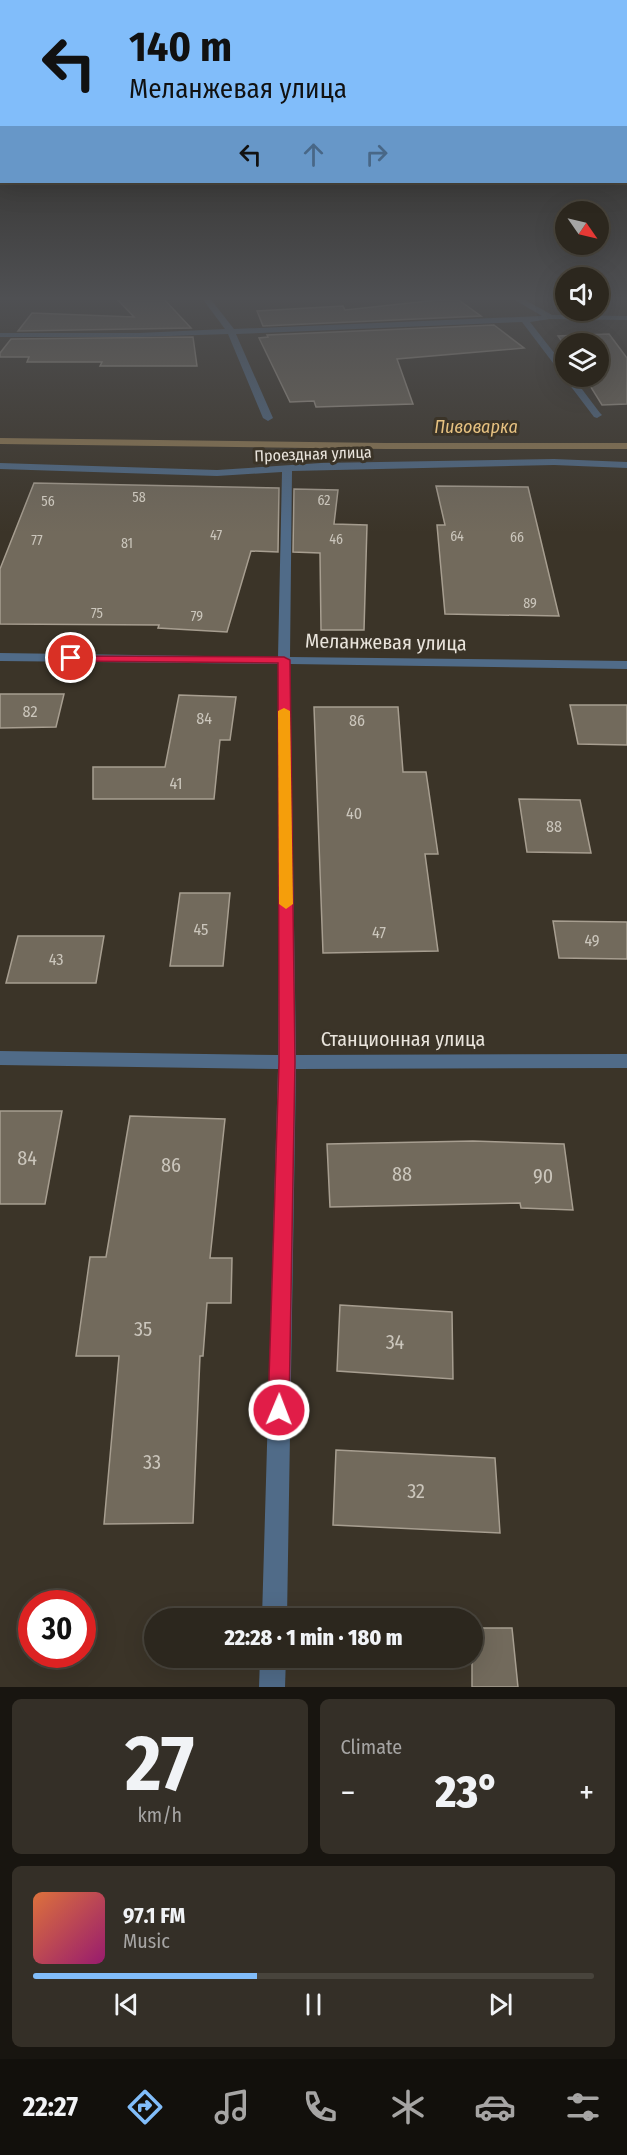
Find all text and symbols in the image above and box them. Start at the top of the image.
text: 140 m [129,22,232,72]
icon: left [30,24,108,102]
text: Меланжевая улица [129,73,347,105]
icon: left [234,138,267,171]
icon: ahead [297,138,330,171]
icon: right [360,138,393,171]
north arrow [555,201,609,255]
map controls [555,201,609,387]
button: sound [555,267,609,321]
button: layers [555,333,609,387]
water label: Пивоварка [434,416,518,438]
street label: Проездная улица [254,442,372,466]
house number: 58 [132,489,146,506]
house number: 62 [318,492,331,509]
house number: 56 [41,493,55,510]
house number: 47 [210,527,222,544]
house number: 64 [450,528,464,545]
house number: 66 [510,529,524,546]
house number: 46 [329,531,343,548]
house number: 77 [31,532,43,549]
house number: 81 [121,535,133,552]
house number: 89 [523,595,537,612]
house number: 75 [91,605,103,622]
house number: 79 [191,608,203,625]
street label: Меланжевая улица [305,629,467,655]
pin [45,632,96,683]
icon: arrive [54,641,87,674]
house number: 82 [23,702,37,721]
house number: 84 [196,709,212,728]
house number: 86 [349,711,365,730]
house number: 41 [169,774,183,793]
house number: 40 [346,804,362,823]
house number: 88 [546,817,562,836]
house number: 45 [194,920,208,939]
house number: 47 [372,923,386,942]
house number: 49 [584,931,600,950]
house number: 43 [49,950,63,969]
street label: Станционная улица [321,1027,485,1051]
house number: 84 [17,1146,37,1170]
house number: 86 [161,1153,181,1177]
house number: 88 [392,1162,412,1186]
house number: 90 [533,1164,553,1188]
house number: 35 [134,1317,152,1341]
house number: 34 [386,1330,405,1354]
position arrow [247,1378,311,1442]
house number: 33 [143,1450,161,1474]
house number: 32 [407,1479,425,1503]
speed limit sign: 30 [18,1590,96,1668]
text: 22:28 · 1 min · 180 m [224,1624,403,1651]
text: 27 [125,1717,194,1811]
text: Climate [341,1735,402,1759]
text: 23° [435,1765,499,1819]
text: − [341,1773,355,1813]
text: + [579,1773,594,1813]
text: km/h [137,1803,182,1827]
text: 97.1 FM [123,1902,185,1929]
text: Music [123,1929,170,1953]
icon: previous [110,1988,143,2021]
icon: pause [297,1988,330,2021]
icon: next [484,1988,517,2021]
icon: directions [124,2086,166,2128]
icon: music [211,2086,253,2128]
icon: phone [299,2086,341,2128]
icon: climate [387,2086,429,2128]
icon: car [474,2086,516,2128]
icon: filters [562,2086,604,2128]
text: 22:27 [23,2091,78,2123]

